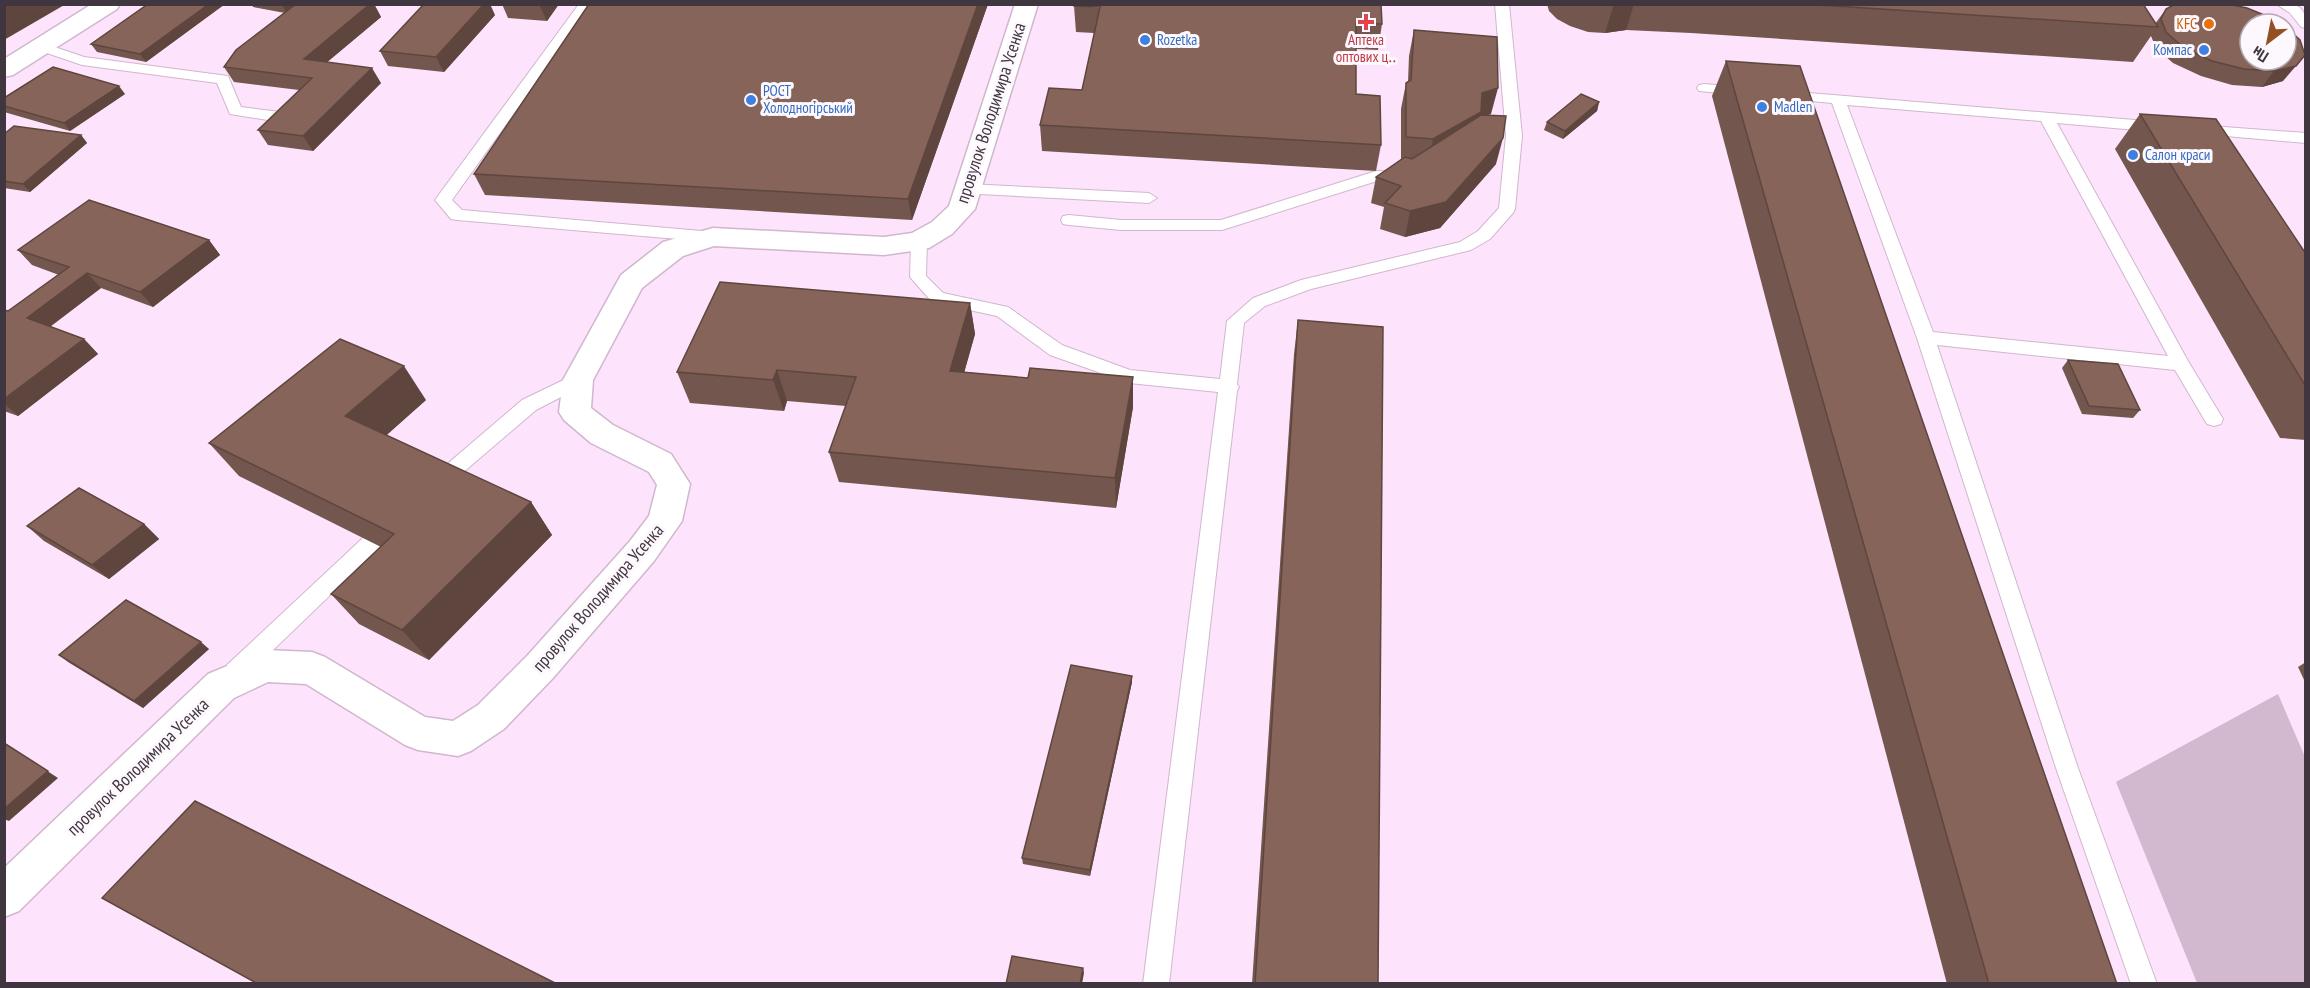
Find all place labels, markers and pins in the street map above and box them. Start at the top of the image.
place label: KFC [2177,14,2197,33]
marker: Аптека оптових ц‥ [1359,15,1373,29]
marker: KFC [2202,17,2216,31]
place label: Rozetka [1157,30,1197,49]
place label: Аптека оптових ц‥ [1336,30,1396,66]
marker: Rozetka [1138,33,1152,47]
place label: Компас [2153,40,2193,59]
marker: Компас [2197,43,2211,57]
place label: РОСТ Холодногірський [763,81,853,117]
marker: РОСТ Холодногірський [744,93,758,107]
place label: Madlen [1774,97,1812,116]
marker: Madlen [1755,100,1769,114]
place label: Салон краси [2145,145,2210,164]
marker: Салон краси [2126,148,2140,162]

